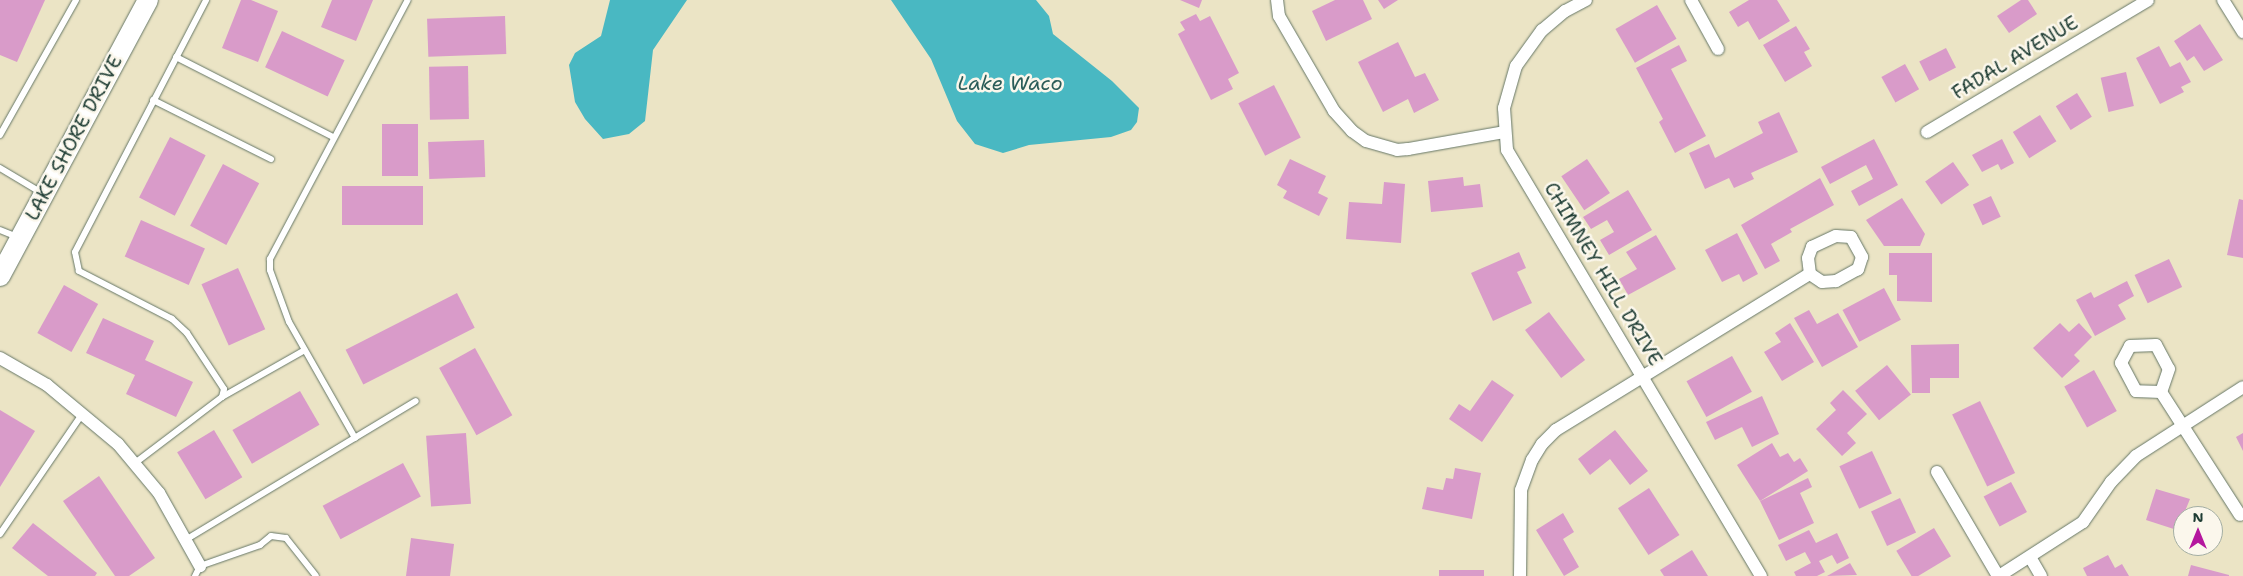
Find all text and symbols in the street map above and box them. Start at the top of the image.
street label: FADAL AVENUE [1948,11,2082,105]
street label: LAKE SHORE DRIVE [21,51,127,225]
water label: Lake Waco [957,71,1063,95]
street label: CHIMNEY HILL DRIVE [1539,178,1667,370]
north arrow [2173,506,2223,556]
text: N [2192,508,2204,526]

